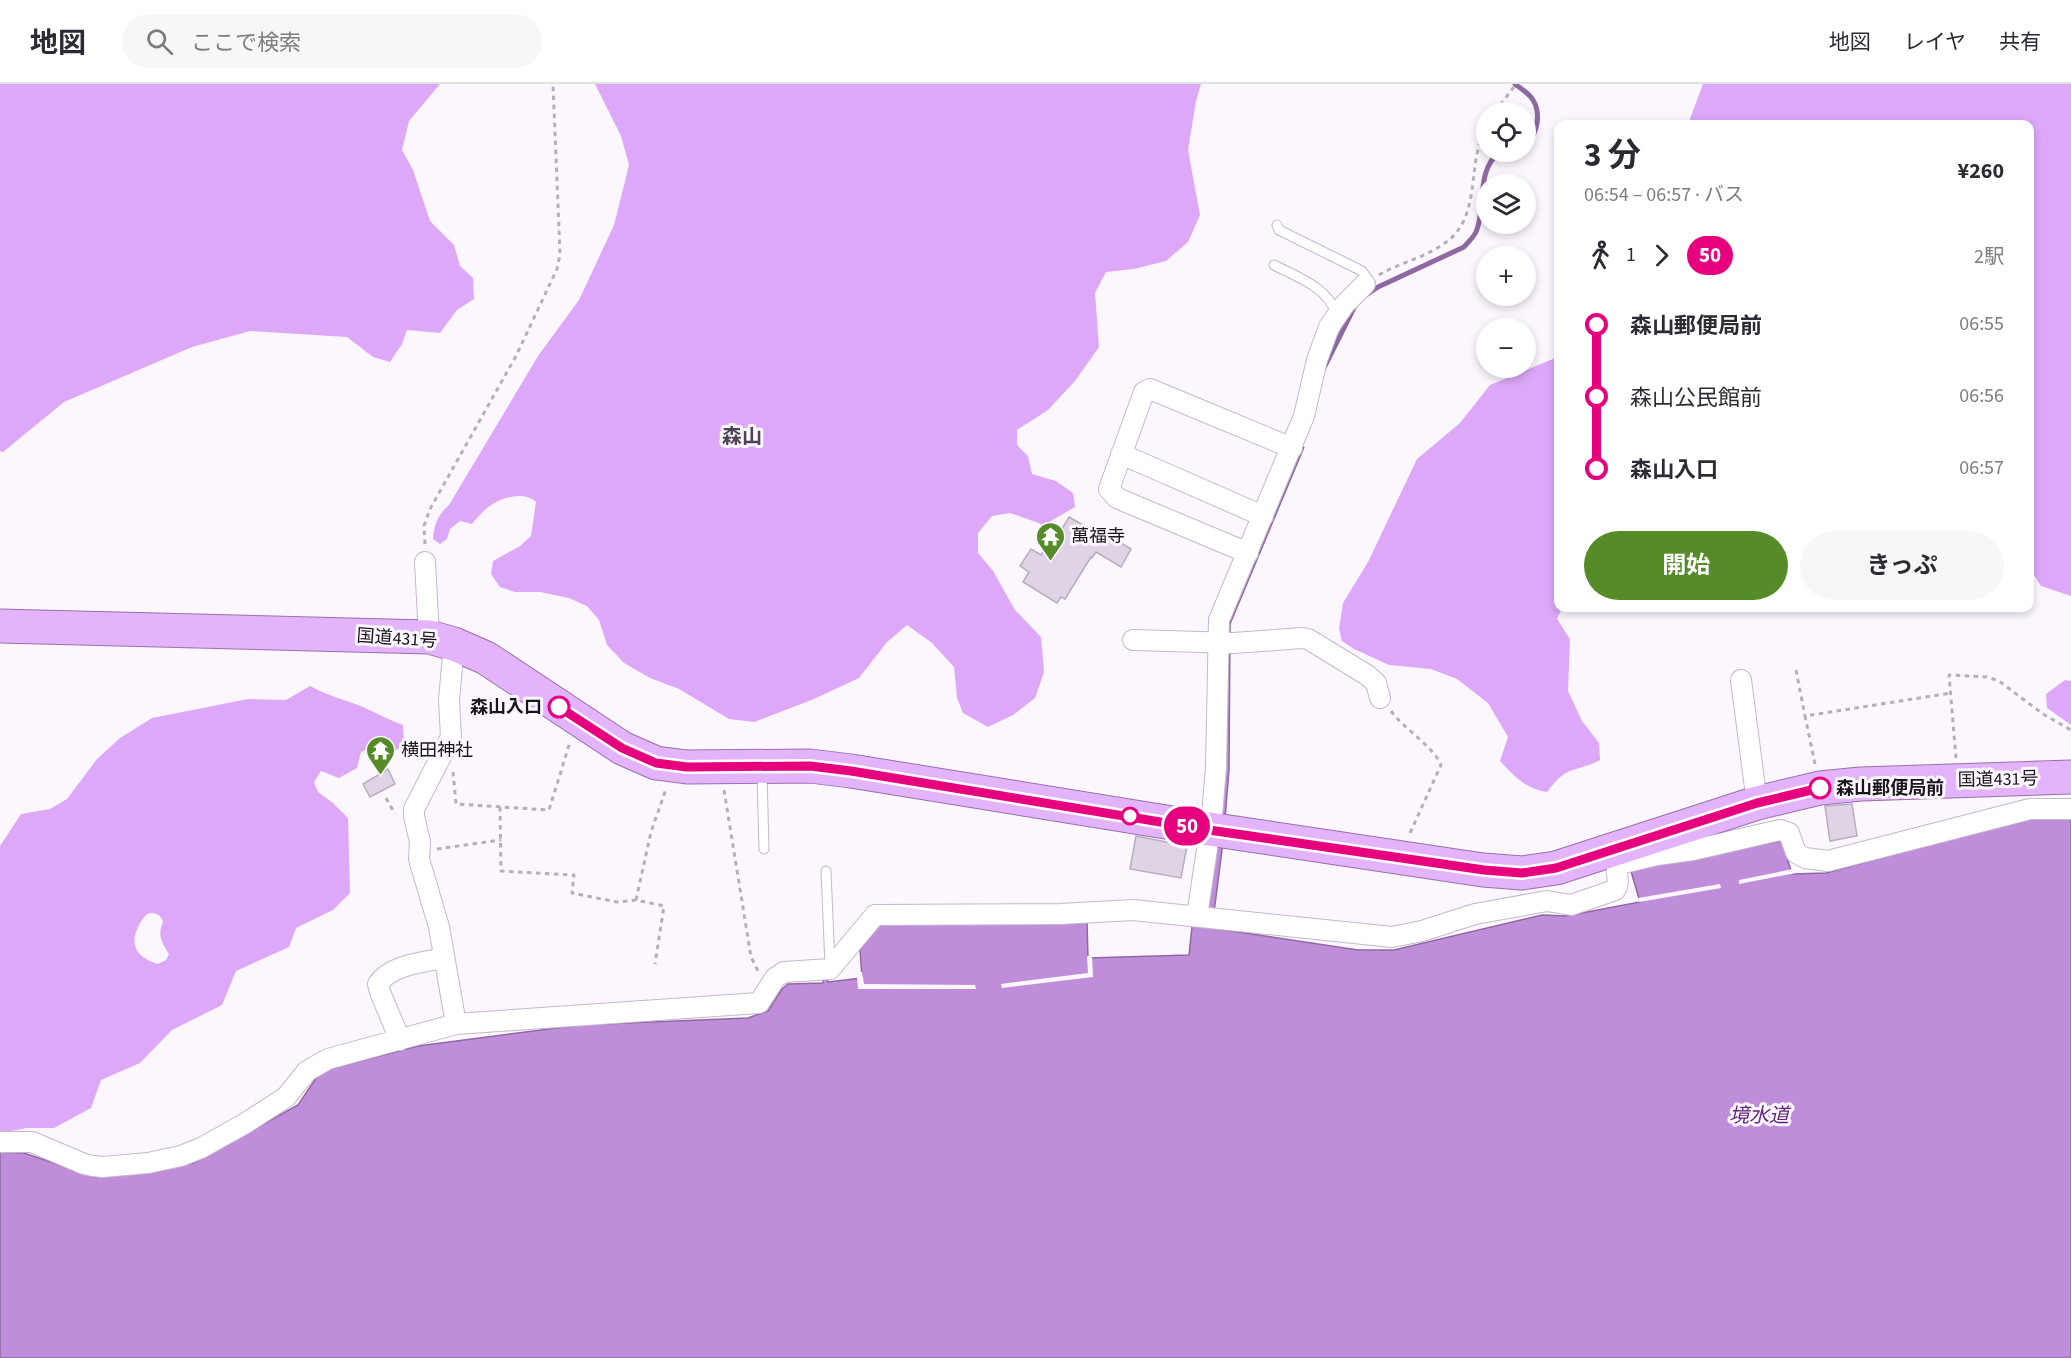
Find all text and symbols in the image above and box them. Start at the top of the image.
search box [122,14,542,68]
text: 地図 [30,23,86,63]
icon: search [143,25,176,58]
text: ここで検索 [191,27,301,59]
text: 地図 [1829,27,1871,57]
text: レイヤ [1904,27,1966,57]
text: 共有 [1999,27,2041,57]
map controls [1476,102,1536,378]
button: locate [1476,102,1536,162]
text: 3 分 [1584,132,1641,179]
text: ¥260 [1958,155,2004,187]
button: layers [1476,174,1536,234]
text: 06:54 – 06:57 · バス [1584,181,1744,209]
icon: walk [1584,239,1617,272]
icon: forward [1645,239,1678,272]
text: 50 [1699,240,1721,270]
text: 1 [1626,241,1636,269]
text: 2駅 [1974,243,2004,271]
button: + [1476,246,1536,306]
text: 森山郵便局前 [1630,310,1762,342]
text: 06:55 [1959,310,2004,338]
button: − [1476,318,1536,378]
text: 森山公民館前 [1630,382,1762,414]
text: 06:56 [1959,382,2004,410]
district label: 森山 [722,423,762,451]
text: 森山入口 [1630,454,1718,486]
text: 06:57 [1959,454,2004,482]
temple icon: 萬福寺 [1034,520,1066,562]
place label: 萬福寺 [1071,524,1125,549]
button: 開始 [1584,531,1788,600]
button: きっぷ [1800,531,2004,600]
street label: 国道431号 [356,623,438,654]
place label: 森山入口 [470,695,542,720]
marker: 森山入口 [548,696,570,718]
temple icon: 横田神社 [364,734,396,776]
place label: 横田神社 [401,738,473,763]
street label: 国道431号 [1957,766,2039,793]
place label: 森山郵便局前 [1836,776,1944,801]
marker: 森山郵便局前 [1809,777,1831,799]
line badge: 50 [1160,806,1214,846]
unlabelled marker [1121,807,1139,825]
text: 50 [1176,811,1198,841]
water label: 境水道 [1729,1102,1792,1130]

